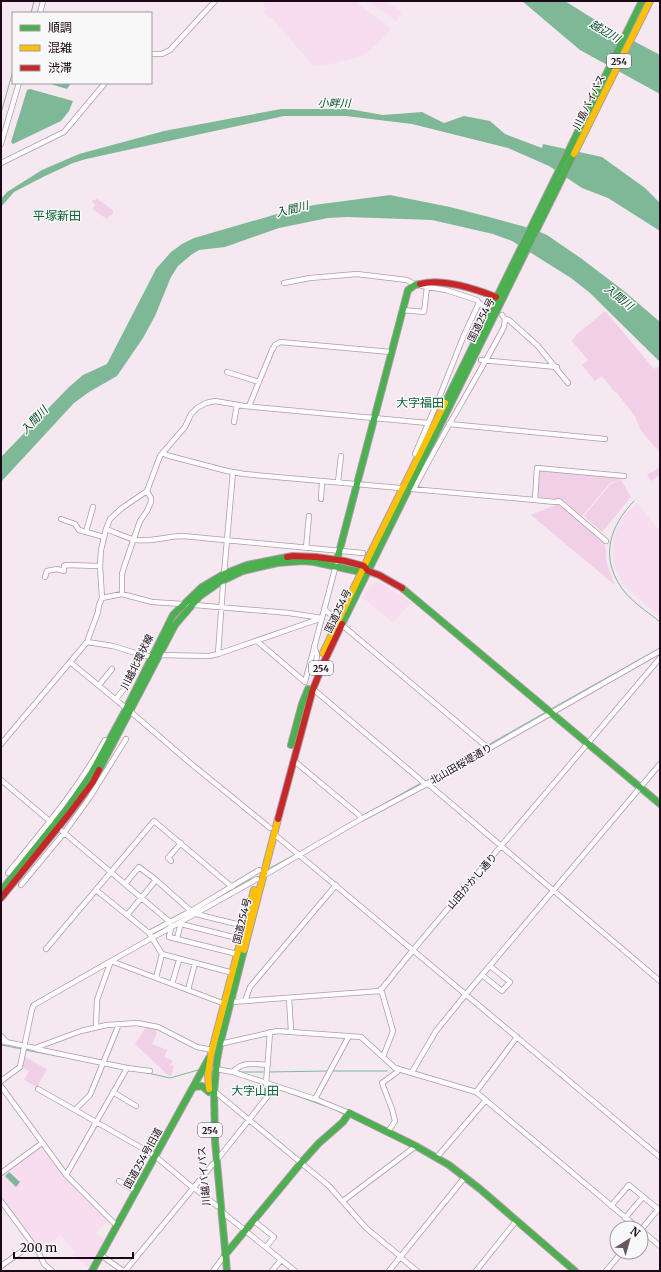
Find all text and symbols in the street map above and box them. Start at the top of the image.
legend [12,12,152,84]
water label: 越辺川 [587,17,624,46]
text: 順調 [48,20,72,35]
text: 混雑 [48,40,72,55]
road number: 254 [607,54,631,68]
text: 渋滞 [48,60,72,75]
street label: 川島バイパス [570,72,608,132]
water label: 小畔川 [317,96,352,110]
water label: 入間川 [274,198,311,220]
district label: 平塚新田 [33,208,81,223]
water label: 入間川 [602,281,637,313]
street label: 国道254号 [465,296,497,344]
district label: 大字福田 [396,395,444,410]
water label: 入間川 [18,402,51,437]
street label: 国道254号 [322,587,354,635]
street label: 川越北環状線 [118,632,156,692]
road number: 254 [309,661,333,675]
street label: 北山田桜堤通り [427,741,495,787]
street label: 山田かかし通り [444,850,500,912]
street label: 国道254号 [230,896,254,946]
district label: 大字山田 [231,1083,279,1098]
road number: 254 [198,1123,222,1137]
street label: 国道254号旧道 [121,1125,165,1191]
street label: 川越バイパス [195,1146,213,1206]
north arrow [609,1220,649,1260]
text: N [627,1224,643,1240]
scale bar [14,1234,133,1260]
text: 200 m [20,1240,57,1255]

